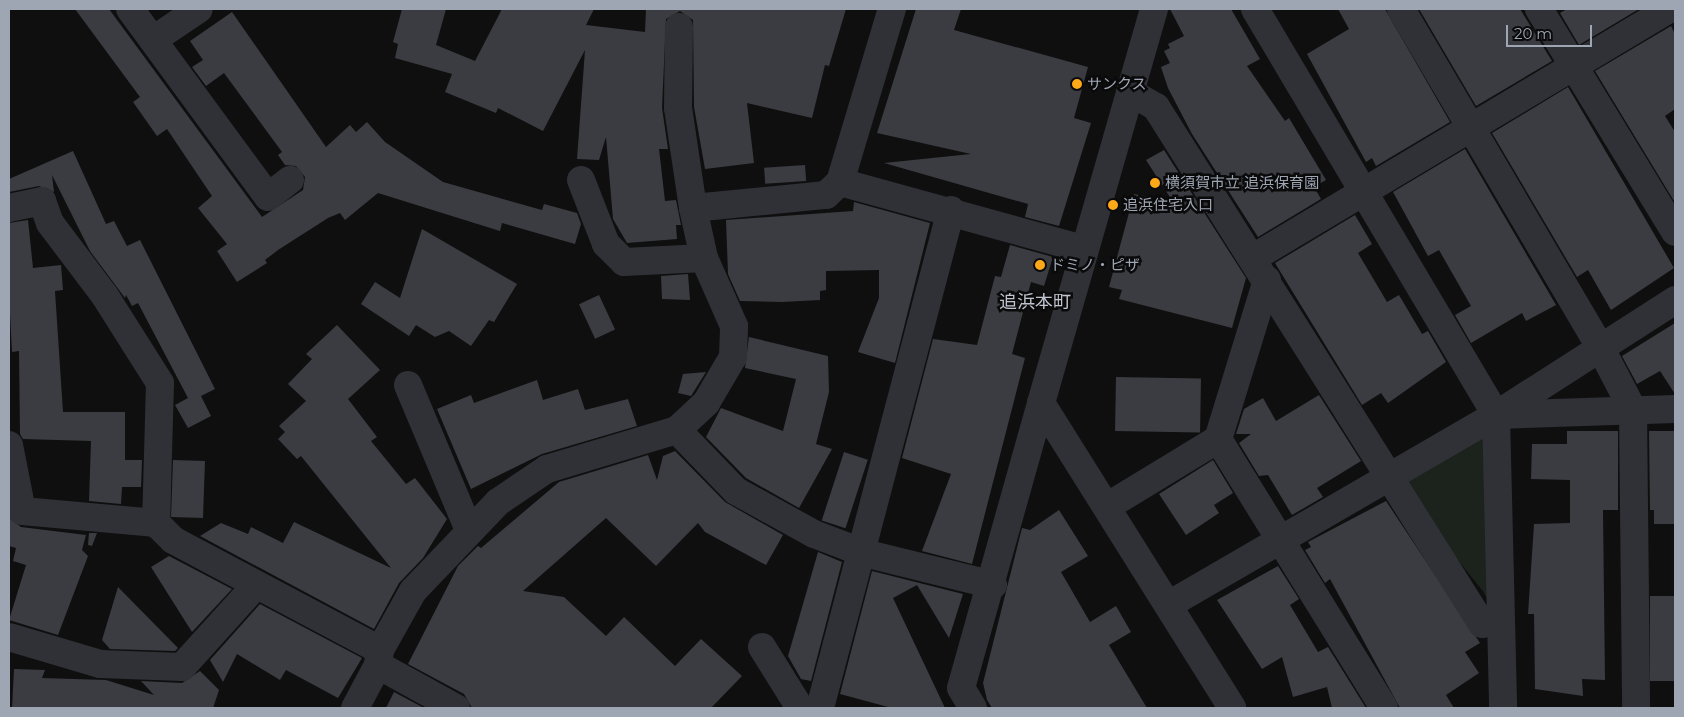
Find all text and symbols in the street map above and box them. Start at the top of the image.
scale bar [1509,15,1595,47]
text: 20 m [1514,24,1552,43]
place label: サンクス [1087,75,1147,93]
marker: サンクス [1071,78,1083,90]
place label: 横須賀市立 追浜保育園 [1165,174,1319,192]
marker: 横須賀市立 追浜保育園 [1149,177,1161,189]
place label: 追浜住宅入口 [1123,196,1213,214]
marker: 追浜住宅入口 [1107,199,1119,211]
place label: ドミノ・ピザ [1050,256,1140,274]
marker: ドミノ・ピザ [1034,259,1046,271]
district label: 追浜本町 [999,291,1071,313]

